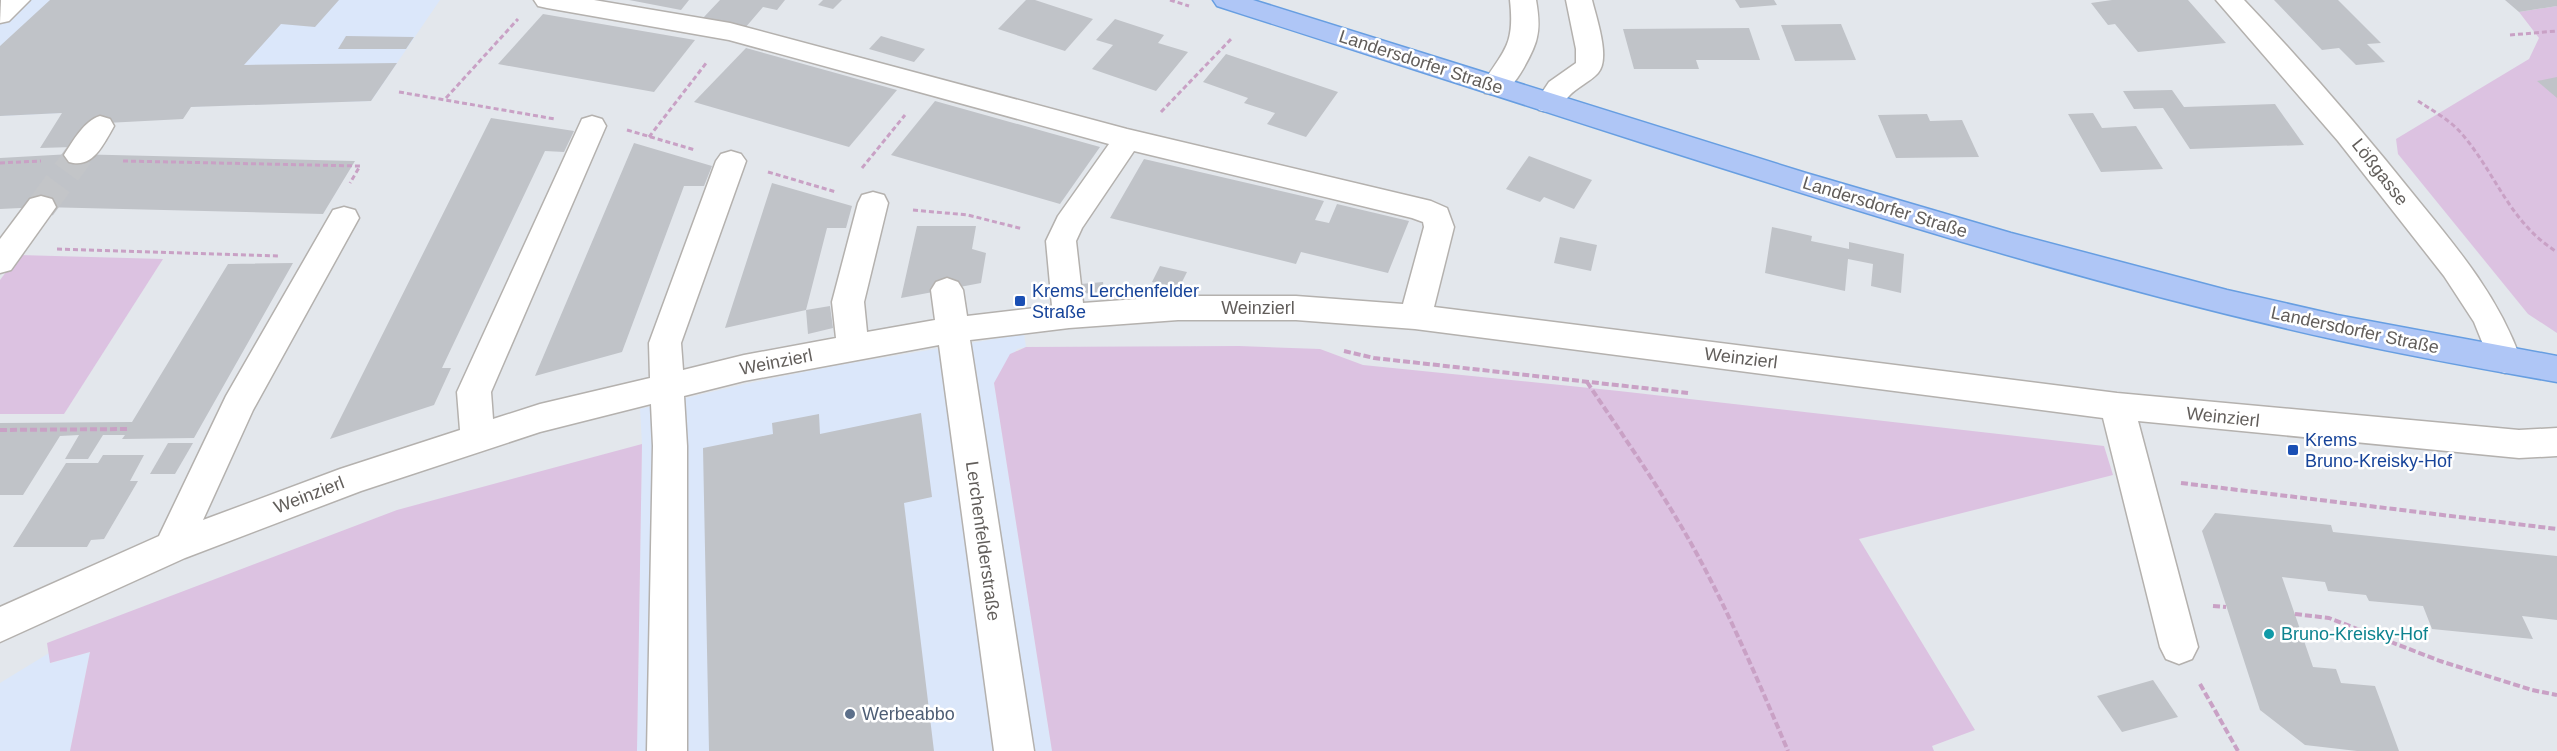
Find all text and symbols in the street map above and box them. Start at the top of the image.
street label: Landersdorfer Straße [1337,26,1505,98]
street label: Lößgasse [2348,135,2412,209]
street label: Landersdorfer Straße [1800,172,1970,242]
place label: Krems Lerchenfelder Straße [1032,281,1199,322]
marker: Krems Lerchenfelder Straße [1013,294,1027,308]
street label: Weinzierl [1221,298,1295,318]
street label: Landersdorfer Straße [2269,302,2441,358]
street label: Weinzierl [1703,344,1779,372]
street label: Weinzierl [738,345,814,379]
street label: Weinzierl [2185,403,2261,431]
place label: Krems Bruno-Kreisky-Hof [2305,430,2453,471]
marker: Krems Bruno-Kreisky-Hof [2286,443,2300,457]
street label: Lerchenfelderstraße [962,460,1004,622]
street label: Weinzierl [271,472,347,518]
place label: Bruno-Kreisky-Hof [2281,624,2429,644]
marker: Bruno-Kreisky-Hof [2262,627,2276,641]
place label: Werbeabbo [862,704,955,724]
marker: Werbeabbo [843,707,857,721]

